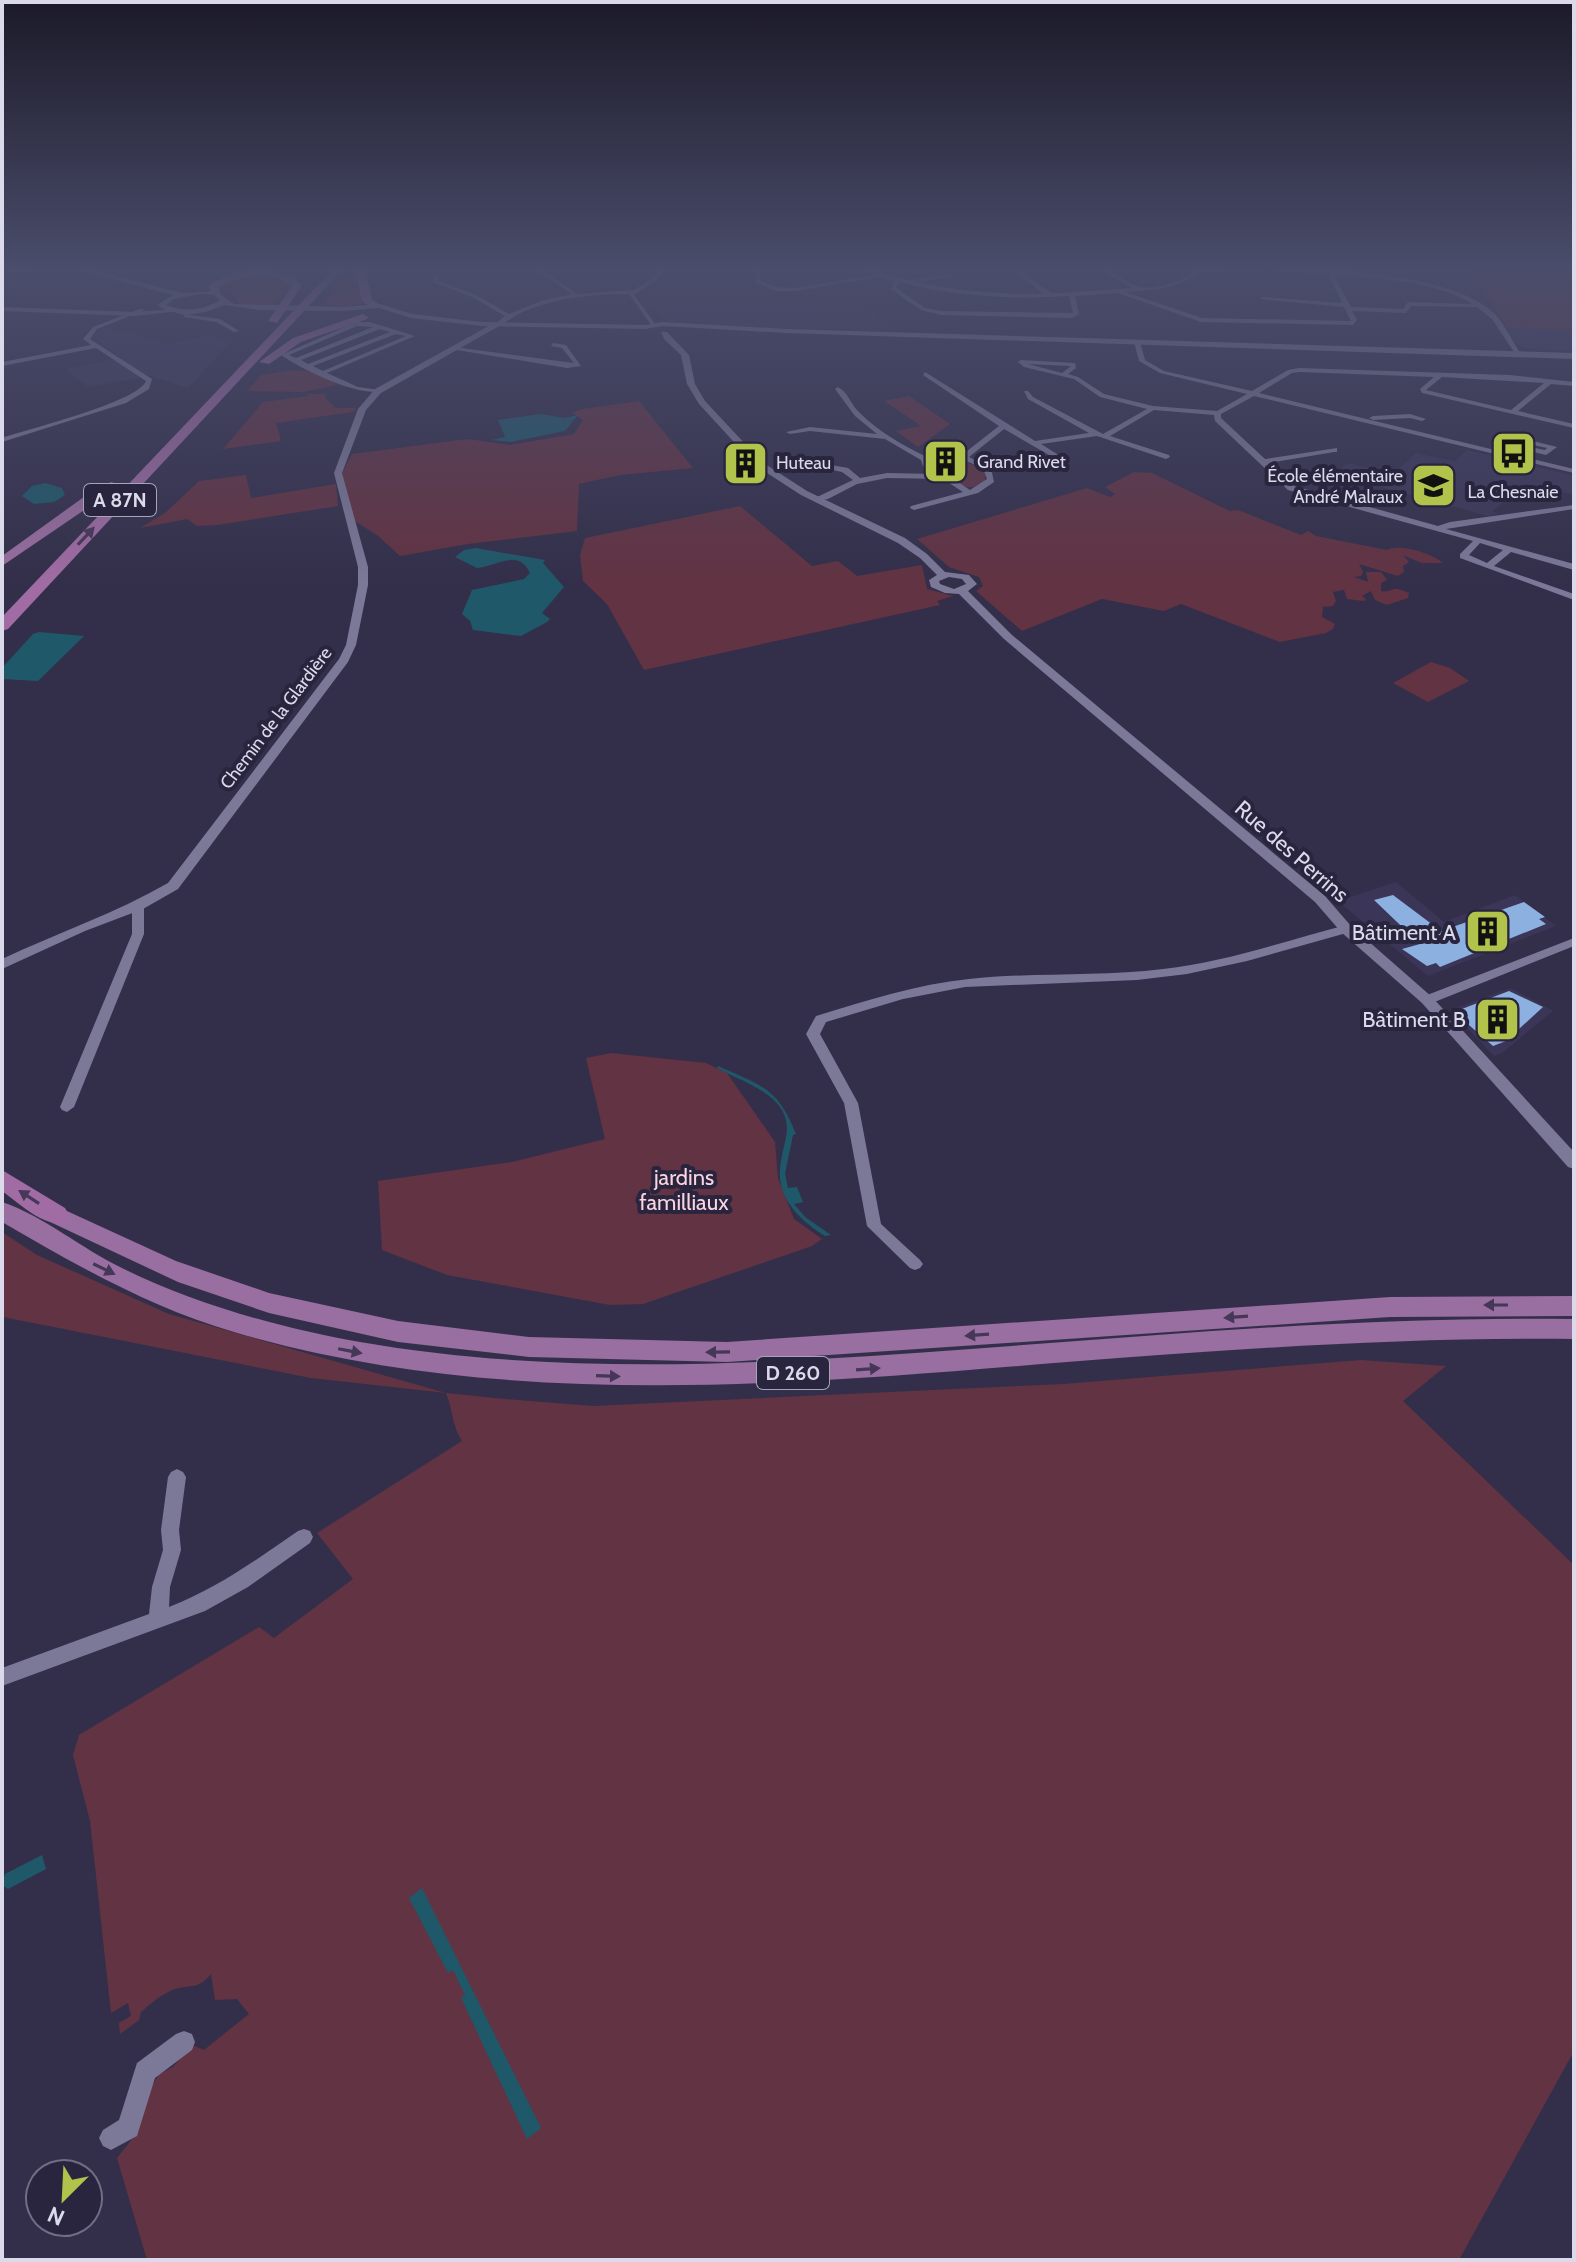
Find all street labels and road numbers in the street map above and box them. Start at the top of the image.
road number: A 87N [84,484,156,516]
street label: Chemin de la Glardière [215,643,337,793]
street label: Rue des Perrins [1229,795,1354,908]
road number: D 260 [757,1357,829,1389]

